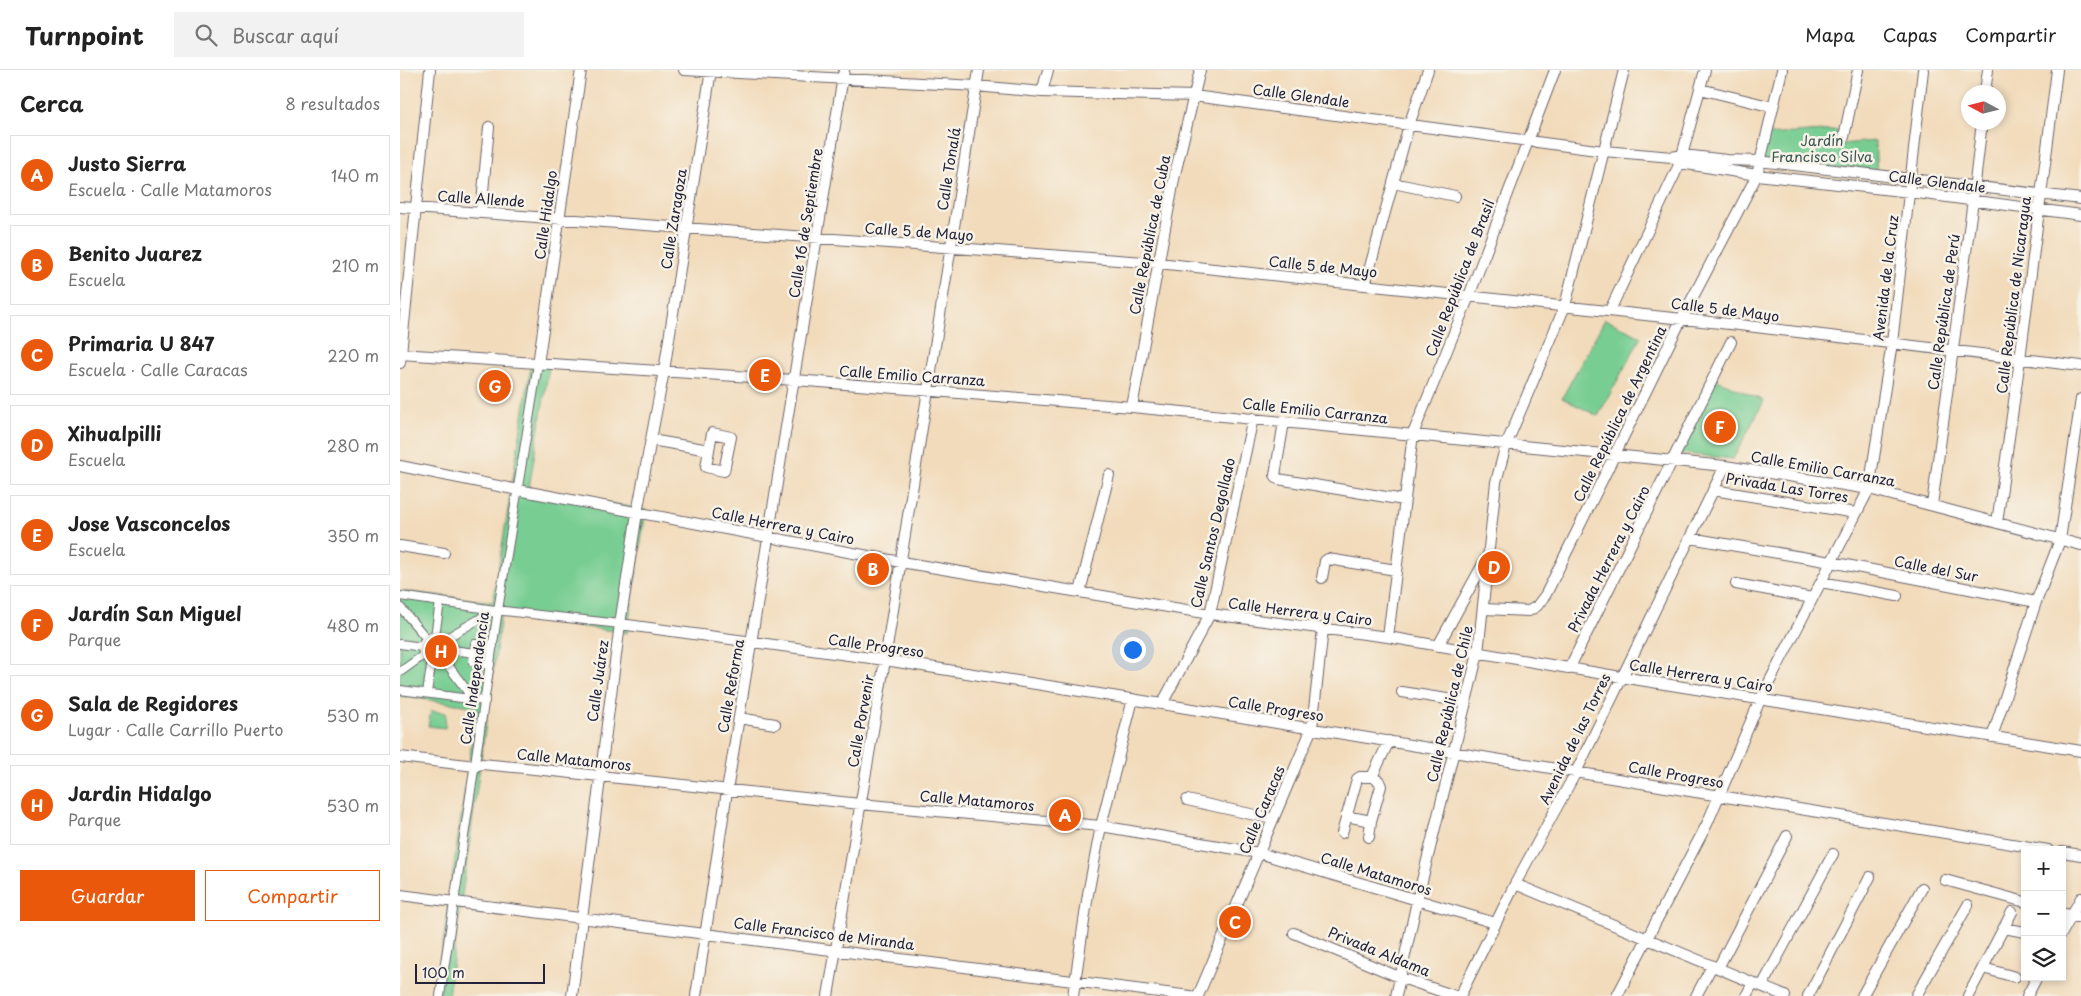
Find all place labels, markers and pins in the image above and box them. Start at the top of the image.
pin: E [749,356,781,394]
pin: G [479,367,511,405]
pin: F [1704,408,1736,446]
pin: D [1478,548,1510,586]
pin: B [857,550,889,588]
pin: H [425,632,457,670]
pin: A [1049,796,1081,834]
pin: C [1219,903,1251,941]

